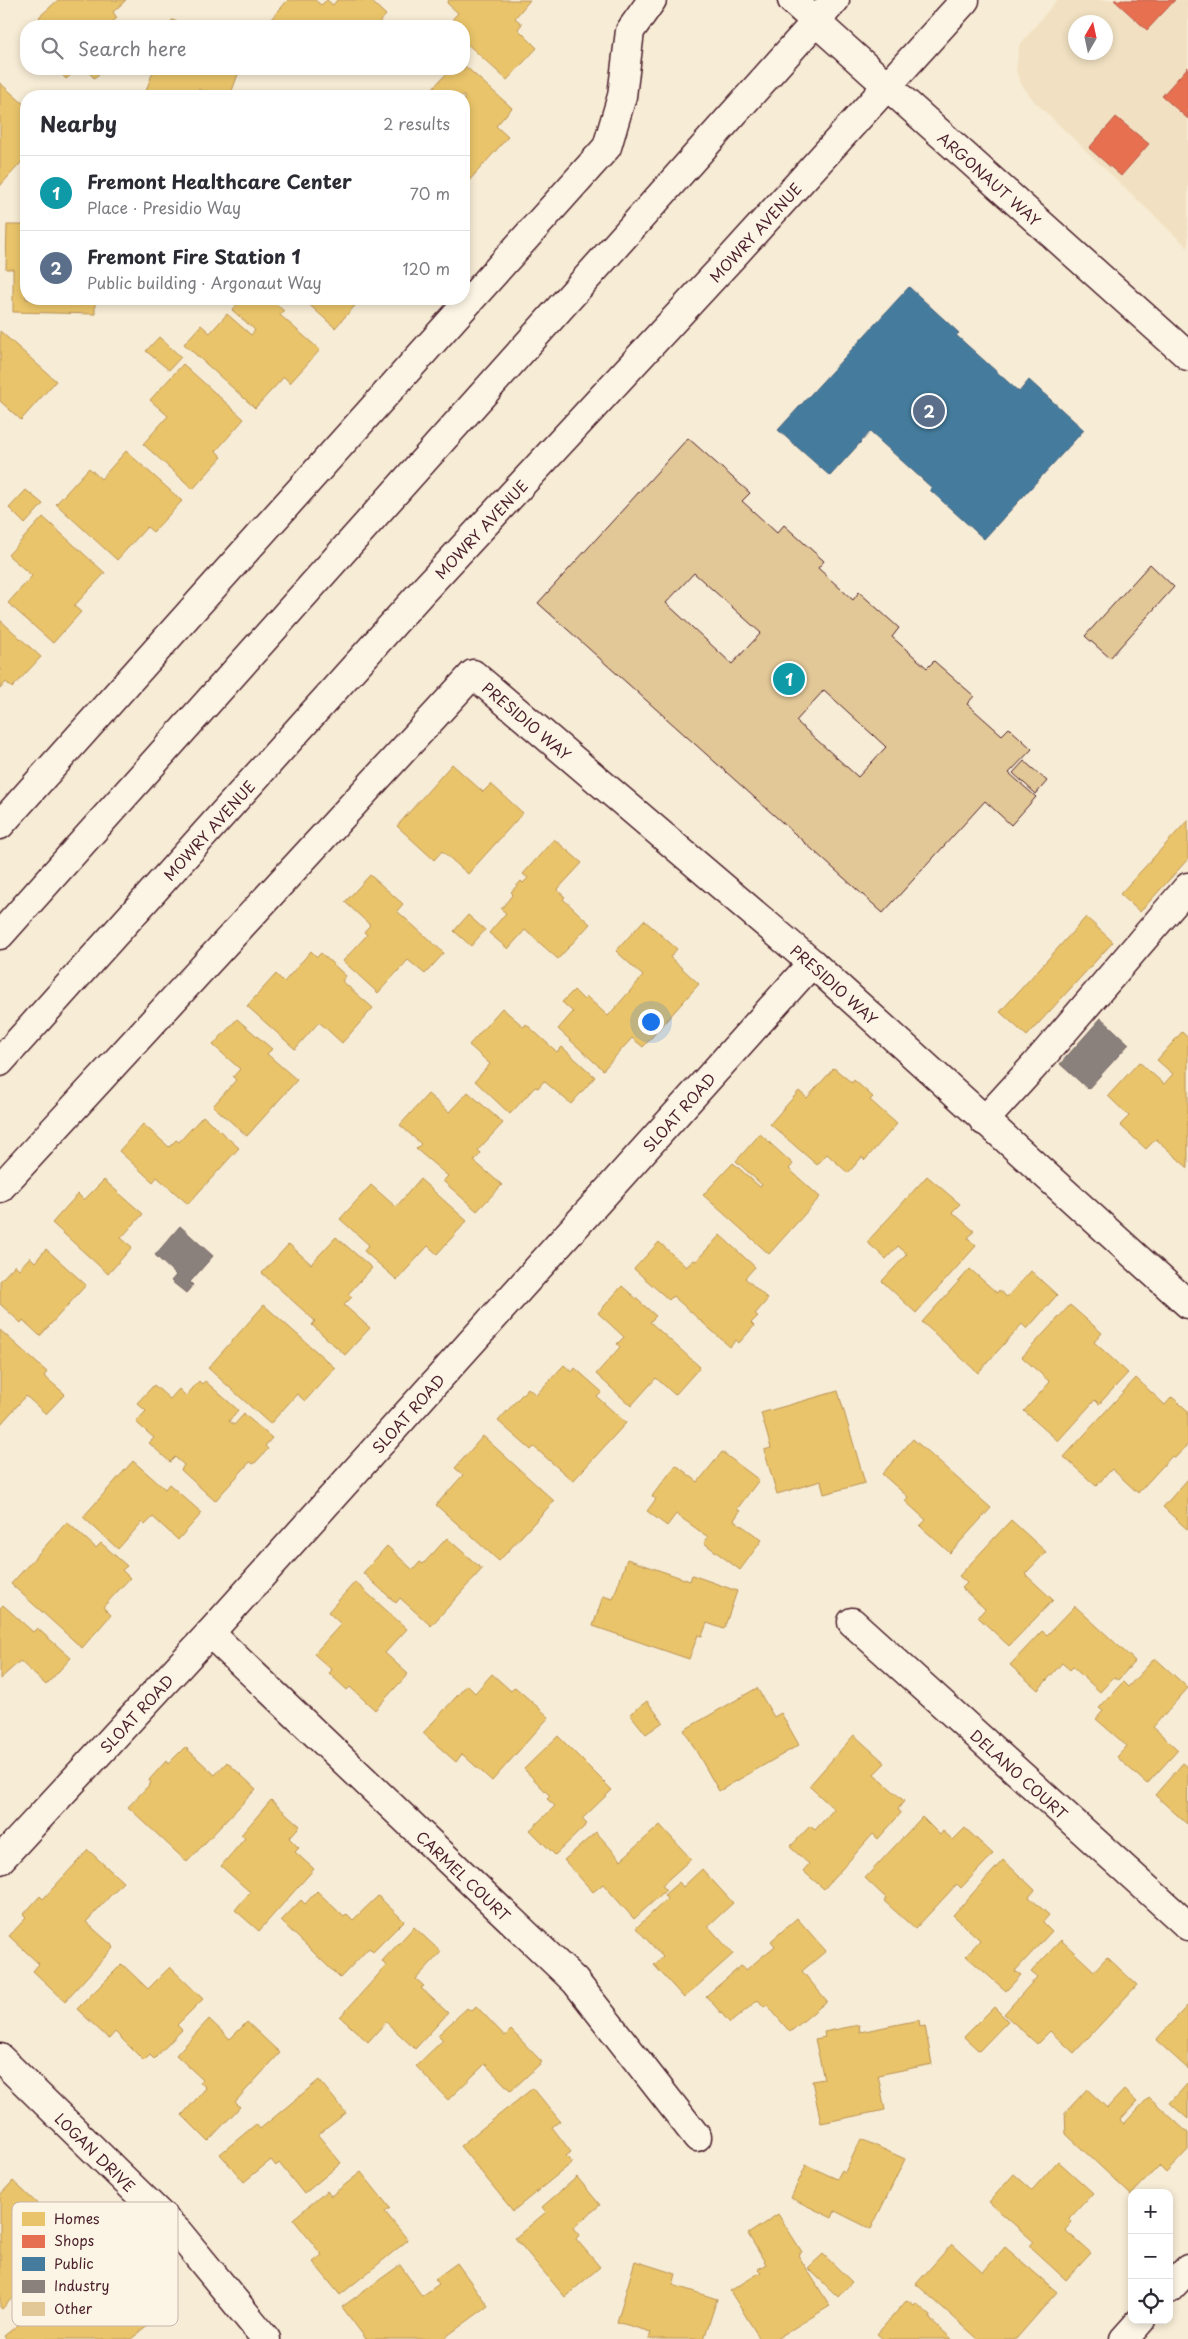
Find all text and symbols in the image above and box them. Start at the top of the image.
north arrow [1068,15,1113,60]
search box [20,20,470,75]
icon: search [38,34,66,62]
text: Search here [78,34,187,62]
text: Nearby [40,107,117,139]
text: 2 results [383,111,450,135]
street label: ARGONAUT WAY [934,126,1047,231]
text: Fremont Healthcare Center [87,167,352,195]
street label: MOWRY AVENUE [703,177,806,287]
text: 1 [52,181,60,205]
text: 70 m [410,181,450,205]
text: Place · Presidio Way [87,195,241,219]
text: Fremont Fire Station 1 [87,242,300,270]
text: 2 [50,256,62,280]
text: 120 m [403,256,450,280]
text: Public building · Argonaut Way [87,270,322,294]
pin: 2 [913,392,945,430]
street label: MOWRY AVENUE [429,474,532,583]
pin: 1 [773,660,805,698]
street label: PRESIDIO WAY [478,676,577,765]
street label: MOWRY AVENUE [157,775,260,885]
street label: PRESIDIO WAY [786,939,884,1030]
your location [638,1009,664,1035]
street label: SLOAT ROAD [637,1067,720,1156]
street label: SLOAT ROAD [366,1368,450,1458]
street label: SLOAT ROAD [94,1669,178,1758]
street label: DELANO COURT [966,1723,1074,1824]
street label: CARMEL COURT [412,1825,517,1926]
street label: LOGAN DRIVE [50,2107,141,2196]
map controls [1128,2189,1173,2324]
button: + [1128,2189,1173,2234]
legend [12,2202,178,2326]
text: Homes [54,2208,100,2229]
text: Shops [54,2230,94,2251]
button: − [1128,2234,1173,2279]
text: Public [54,2253,94,2274]
text: Industry [54,2275,109,2296]
button: locate [1128,2279,1173,2324]
text: Other [54,2298,93,2319]

